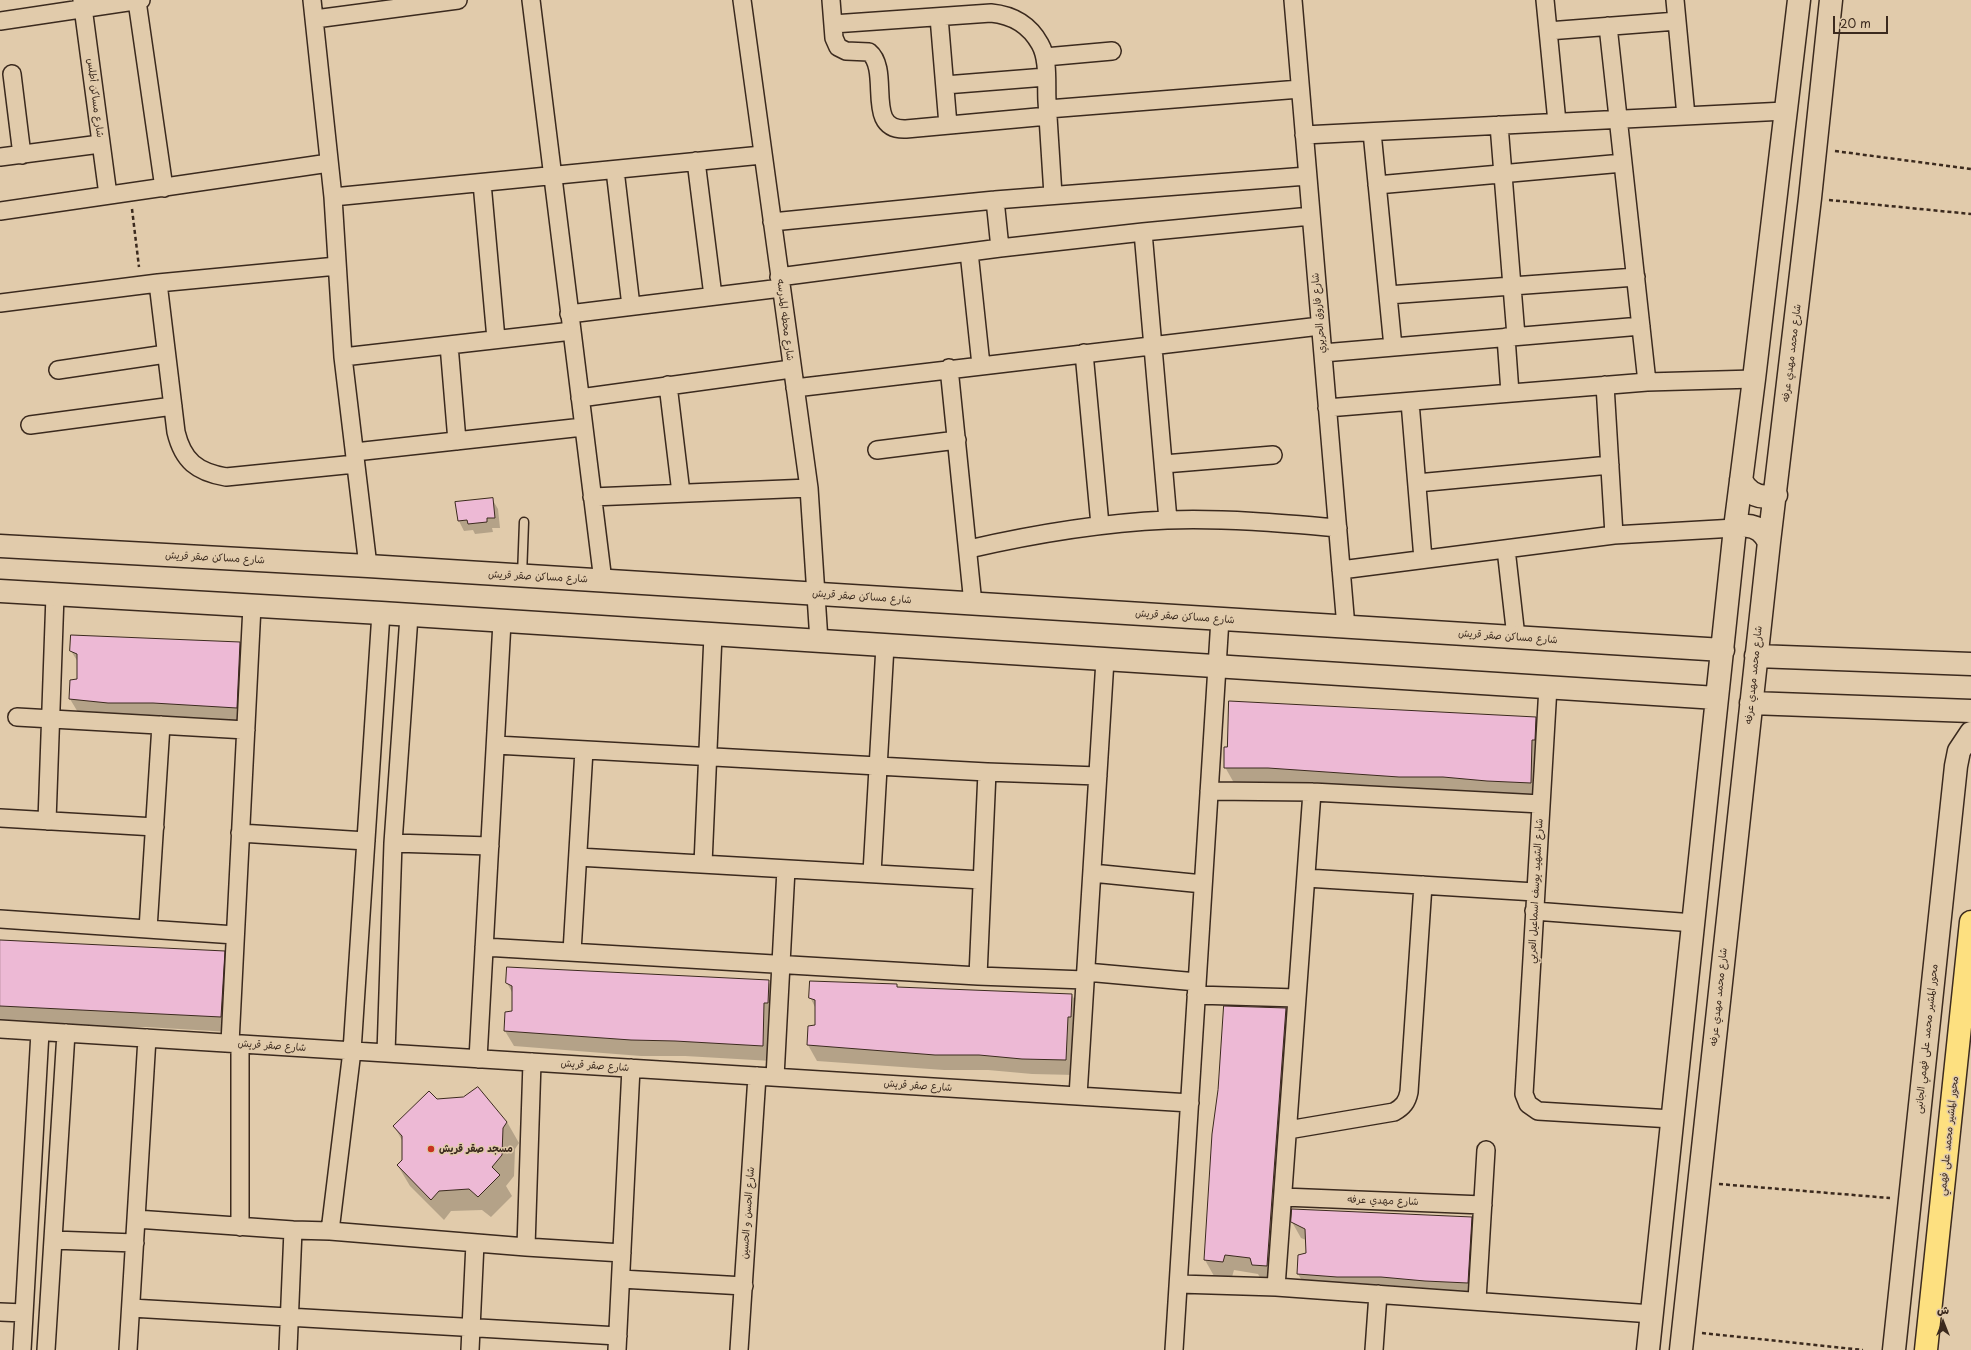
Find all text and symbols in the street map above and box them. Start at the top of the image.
scale bar [1835,8,1890,34]
text: 20 m [1840,14,1871,32]
street label: شارع مساكن أطلس [84,58,106,138]
street label: شارع فاروق الحريري [1309,272,1329,354]
street label: شارع محطه المدرسه [774,278,796,362]
street label: شارع محمد مهدي عرفه [1780,303,1804,403]
street label: شارع مساكن صقر قريش [165,549,265,567]
street label: شارع مساكن صقر قريش [488,568,588,586]
street label: شارع مساكن صقر قريش [812,588,912,606]
street label: شارع مساكن صقر قريش [1135,608,1235,626]
street label: شارع محمد مهدي عرفه [1743,625,1765,725]
street label: شارع مساكن صقر قريش [1458,628,1558,646]
street label: شارع الشهيد يوسف اسماعيل العربي [1526,818,1546,964]
street label: شارع محمد مهدي عرفه [1708,947,1730,1047]
street label: محور المشير محمد على فهمي الجانبى [1913,964,1941,1114]
street label: شارع صقر قريش [237,1038,307,1054]
street label: شارع صقر قريش [560,1058,630,1074]
street label: محور المشير محمد على فهمي [1937,1076,1961,1196]
street label: شارع صقر قريش [883,1078,953,1094]
place label: مسجد صقر قريش [439,1143,513,1155]
marker: مسجد صقر قريش [426,1144,436,1154]
street label: شارع الحسن و الحسين [739,1167,757,1259]
street label: شارع مهدي عرفه [1347,1194,1419,1208]
text: ش [1937,1301,1949,1318]
north arrow [1923,1302,1963,1342]

